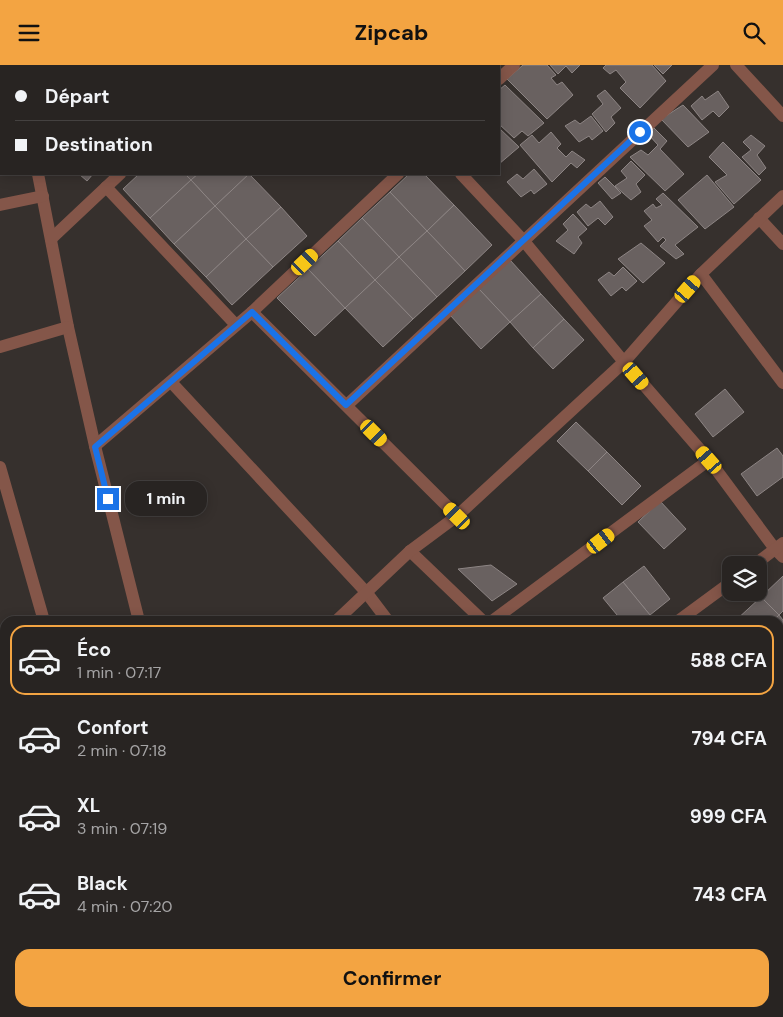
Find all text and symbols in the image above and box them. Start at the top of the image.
text: Zipcab [355,18,428,47]
icon: menu [15,19,43,47]
icon: search [740,19,768,47]
text: Départ [45,84,109,109]
route start [629,121,651,143]
text: Destination [45,132,153,157]
car [288,246,321,278]
car [672,273,703,305]
car [620,360,651,392]
car [358,417,389,449]
car [693,444,724,476]
callout: 1 min [126,481,208,517]
route end [97,488,119,510]
text: 1 min [147,488,185,509]
car [441,500,472,532]
car [584,526,617,556]
map controls [722,556,767,601]
button: layers [722,556,767,601]
text: Éco [77,637,111,662]
icon: car [17,638,62,683]
text: 588 CFA [690,648,767,673]
text: 1 min · 07:17 [77,662,161,683]
text: Confort [77,715,149,740]
icon: car [17,716,62,761]
text: 794 CFA [692,726,767,751]
text: 2 min · 07:18 [77,740,167,761]
text: XL [77,793,100,818]
icon: car [17,794,62,839]
text: 999 CFA [690,804,767,829]
text: 3 min · 07:19 [77,818,167,839]
text: Black [77,871,128,896]
icon: car [17,872,62,917]
text: 743 CFA [693,882,767,907]
text: 4 min · 07:20 [77,896,172,917]
button: Confirmer [15,949,769,1007]

